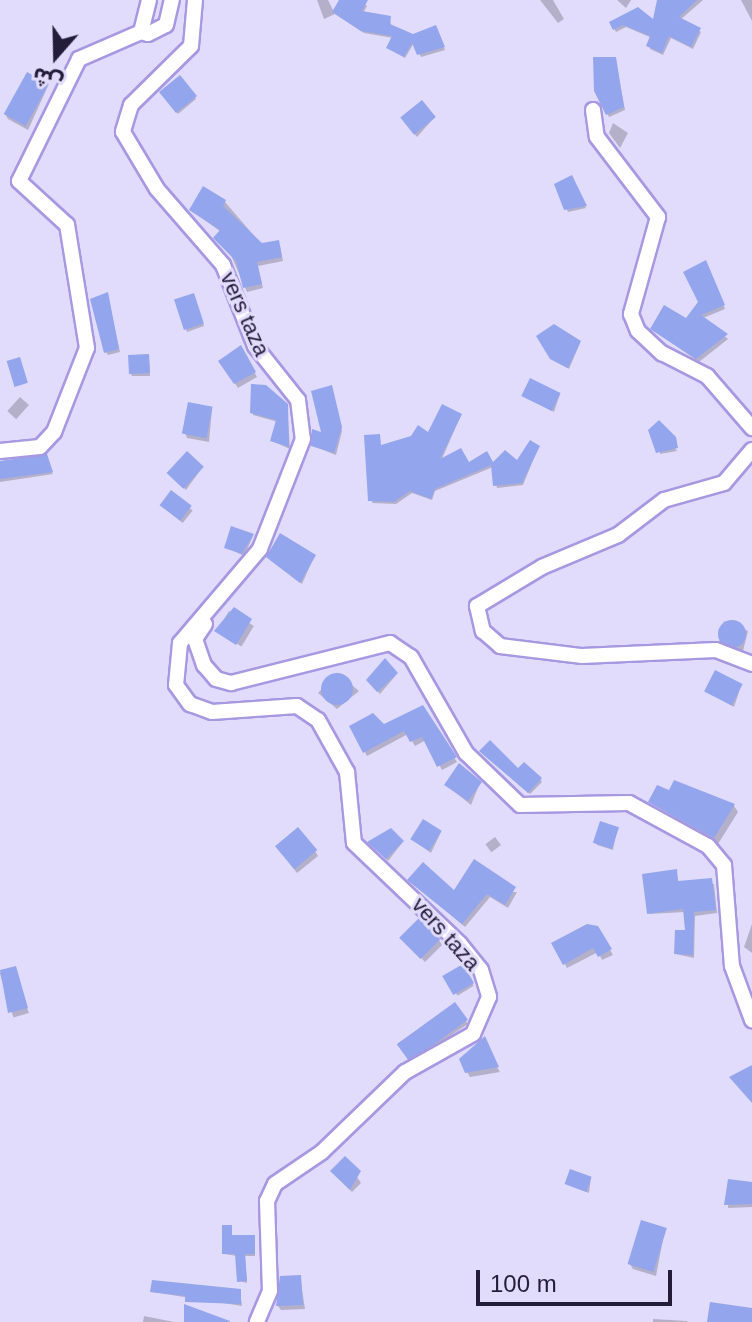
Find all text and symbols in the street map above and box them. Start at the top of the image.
north arrow [16,16,96,96]
text: ش [29,62,66,96]
street label: vers taza [215,268,275,360]
street label: vers taza [406,892,486,976]
scale bar [480,1254,676,1304]
text: 100 m [490,1270,557,1297]

